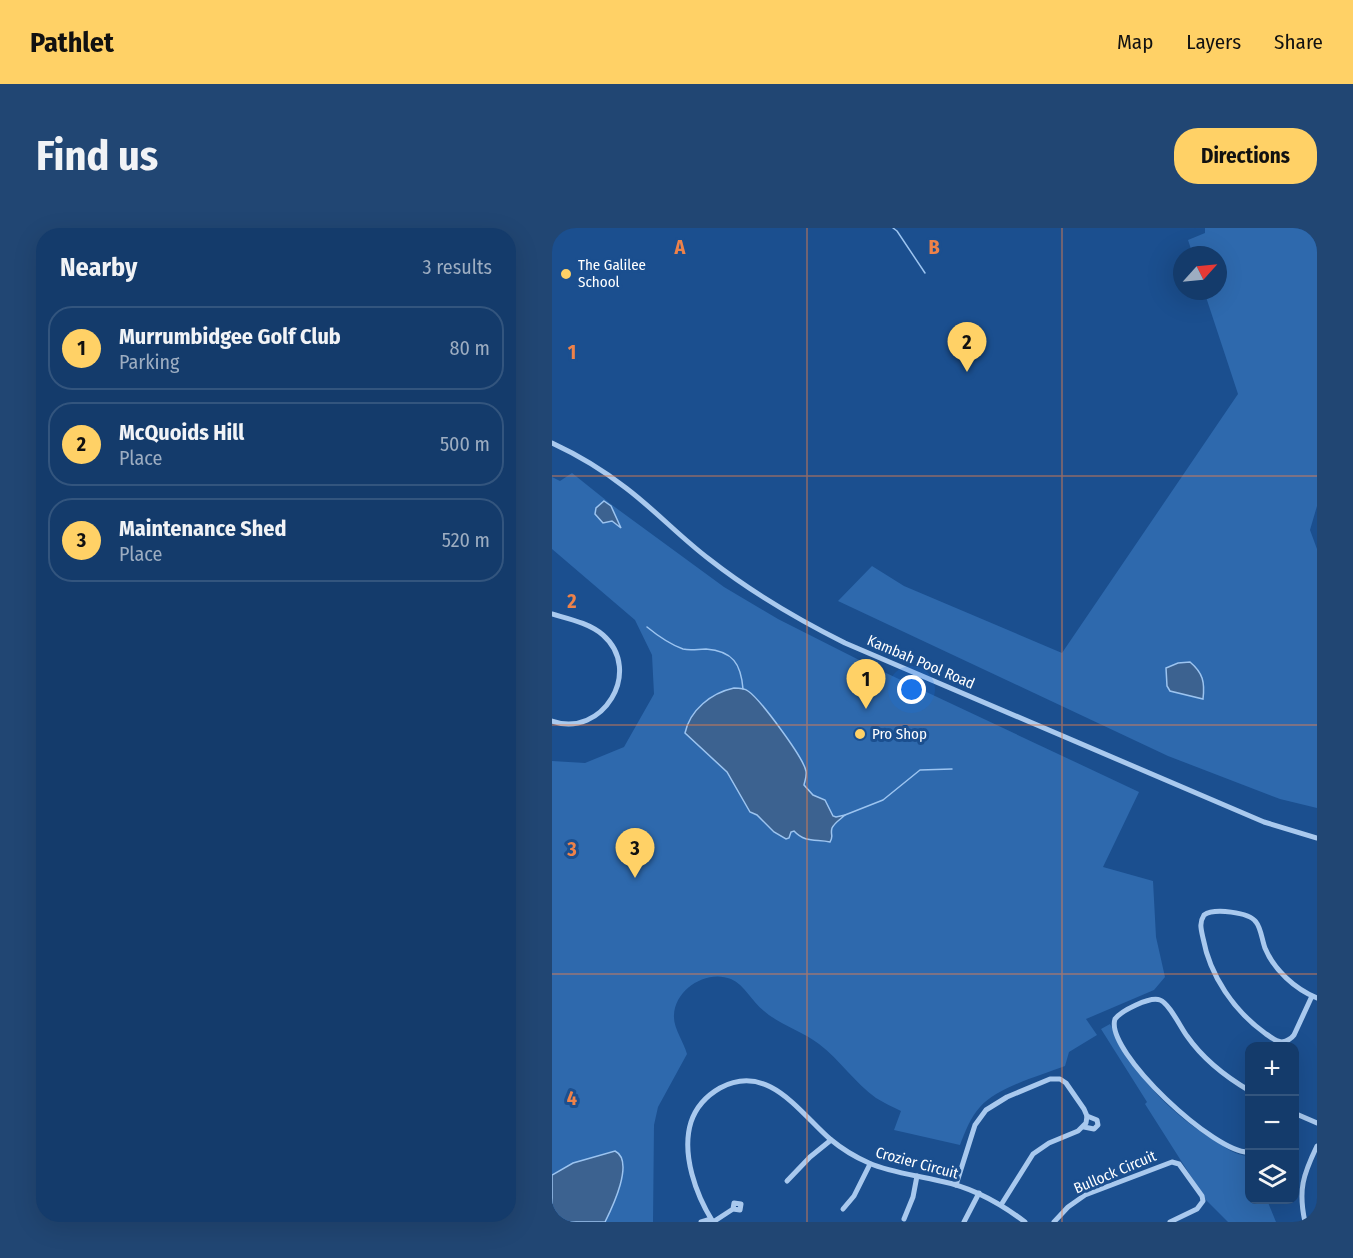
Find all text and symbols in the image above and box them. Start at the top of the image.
text: Pathlet [30,26,114,59]
text: Map [1117,29,1153,55]
text: Layers [1186,29,1241,55]
text: Share [1274,29,1323,55]
button: Directions [1174,128,1317,184]
text: Find us [36,131,158,181]
text: A [674,235,687,259]
text: B [928,235,940,259]
north arrow [1173,246,1227,300]
text: Nearby [60,252,137,283]
text: 3 results [423,255,492,279]
place label: The Galilee School [578,256,646,291]
marker: The Galilee School [559,267,573,281]
pin: 2 [948,322,986,372]
text: Murrumbidgee Golf Club [119,323,341,350]
text: 1 [77,336,86,360]
text: 80 m [450,336,490,360]
text: 1 [568,340,576,364]
text: Parking [119,350,180,374]
text: McQuoids Hill [119,419,244,446]
text: 2 [77,432,86,456]
text: 500 m [440,432,490,456]
text: Place [119,446,162,470]
text: Maintenance Shed [119,515,286,542]
text: 3 [77,528,86,552]
text: 520 m [442,528,490,552]
text: Place [119,542,162,566]
text: 2 [566,589,577,613]
street label: Kambah Pool Road [865,631,977,693]
pin: 1 [846,660,886,709]
your location [897,675,926,704]
place label: Pro Shop [872,725,927,743]
marker: Pro Shop [853,727,867,741]
pin: 3 [616,828,655,878]
text: 3 [566,837,577,861]
map controls [1245,1042,1299,1204]
button: + [1245,1042,1299,1096]
text: 4 [567,1086,577,1110]
button: − [1245,1096,1299,1150]
street label: Crozier Circuit [874,1143,960,1183]
street label: Bullock Circuit [1071,1147,1159,1197]
button: layers [1245,1150,1299,1204]

